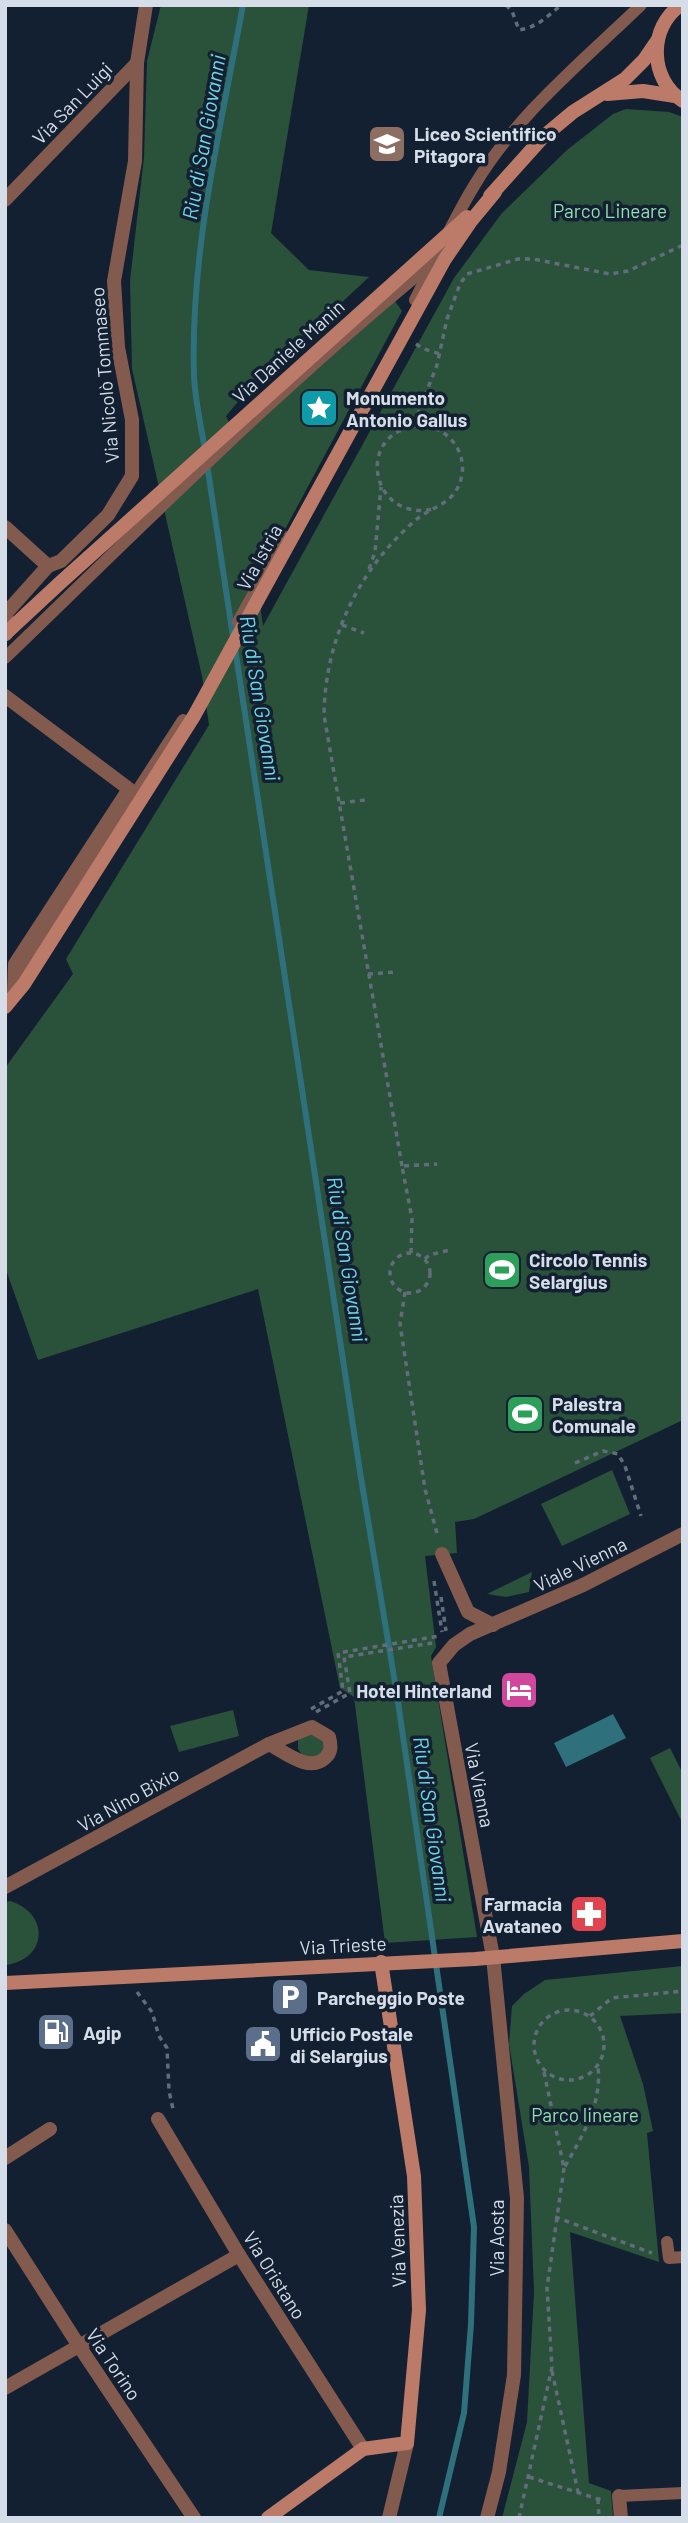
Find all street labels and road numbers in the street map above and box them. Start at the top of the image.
street label: Via San Luigi [27,57,117,149]
street label: Via Nicolò Tommaseo [85,286,123,464]
street label: Via Daniele Manin [227,295,349,407]
street label: Via Istria [231,520,287,594]
street label: Viale Vienna [530,1532,630,1596]
street label: Via Vienna [461,1741,499,1829]
street label: Via Nino Bixio [73,1762,183,1836]
street label: Via Trieste [299,1931,387,1959]
street label: Via Venezia [384,2194,410,2288]
street label: Via Aosta [485,2200,508,2276]
street label: Via Oristano [239,2227,311,2323]
street label: Via Torino [82,2324,146,2404]

